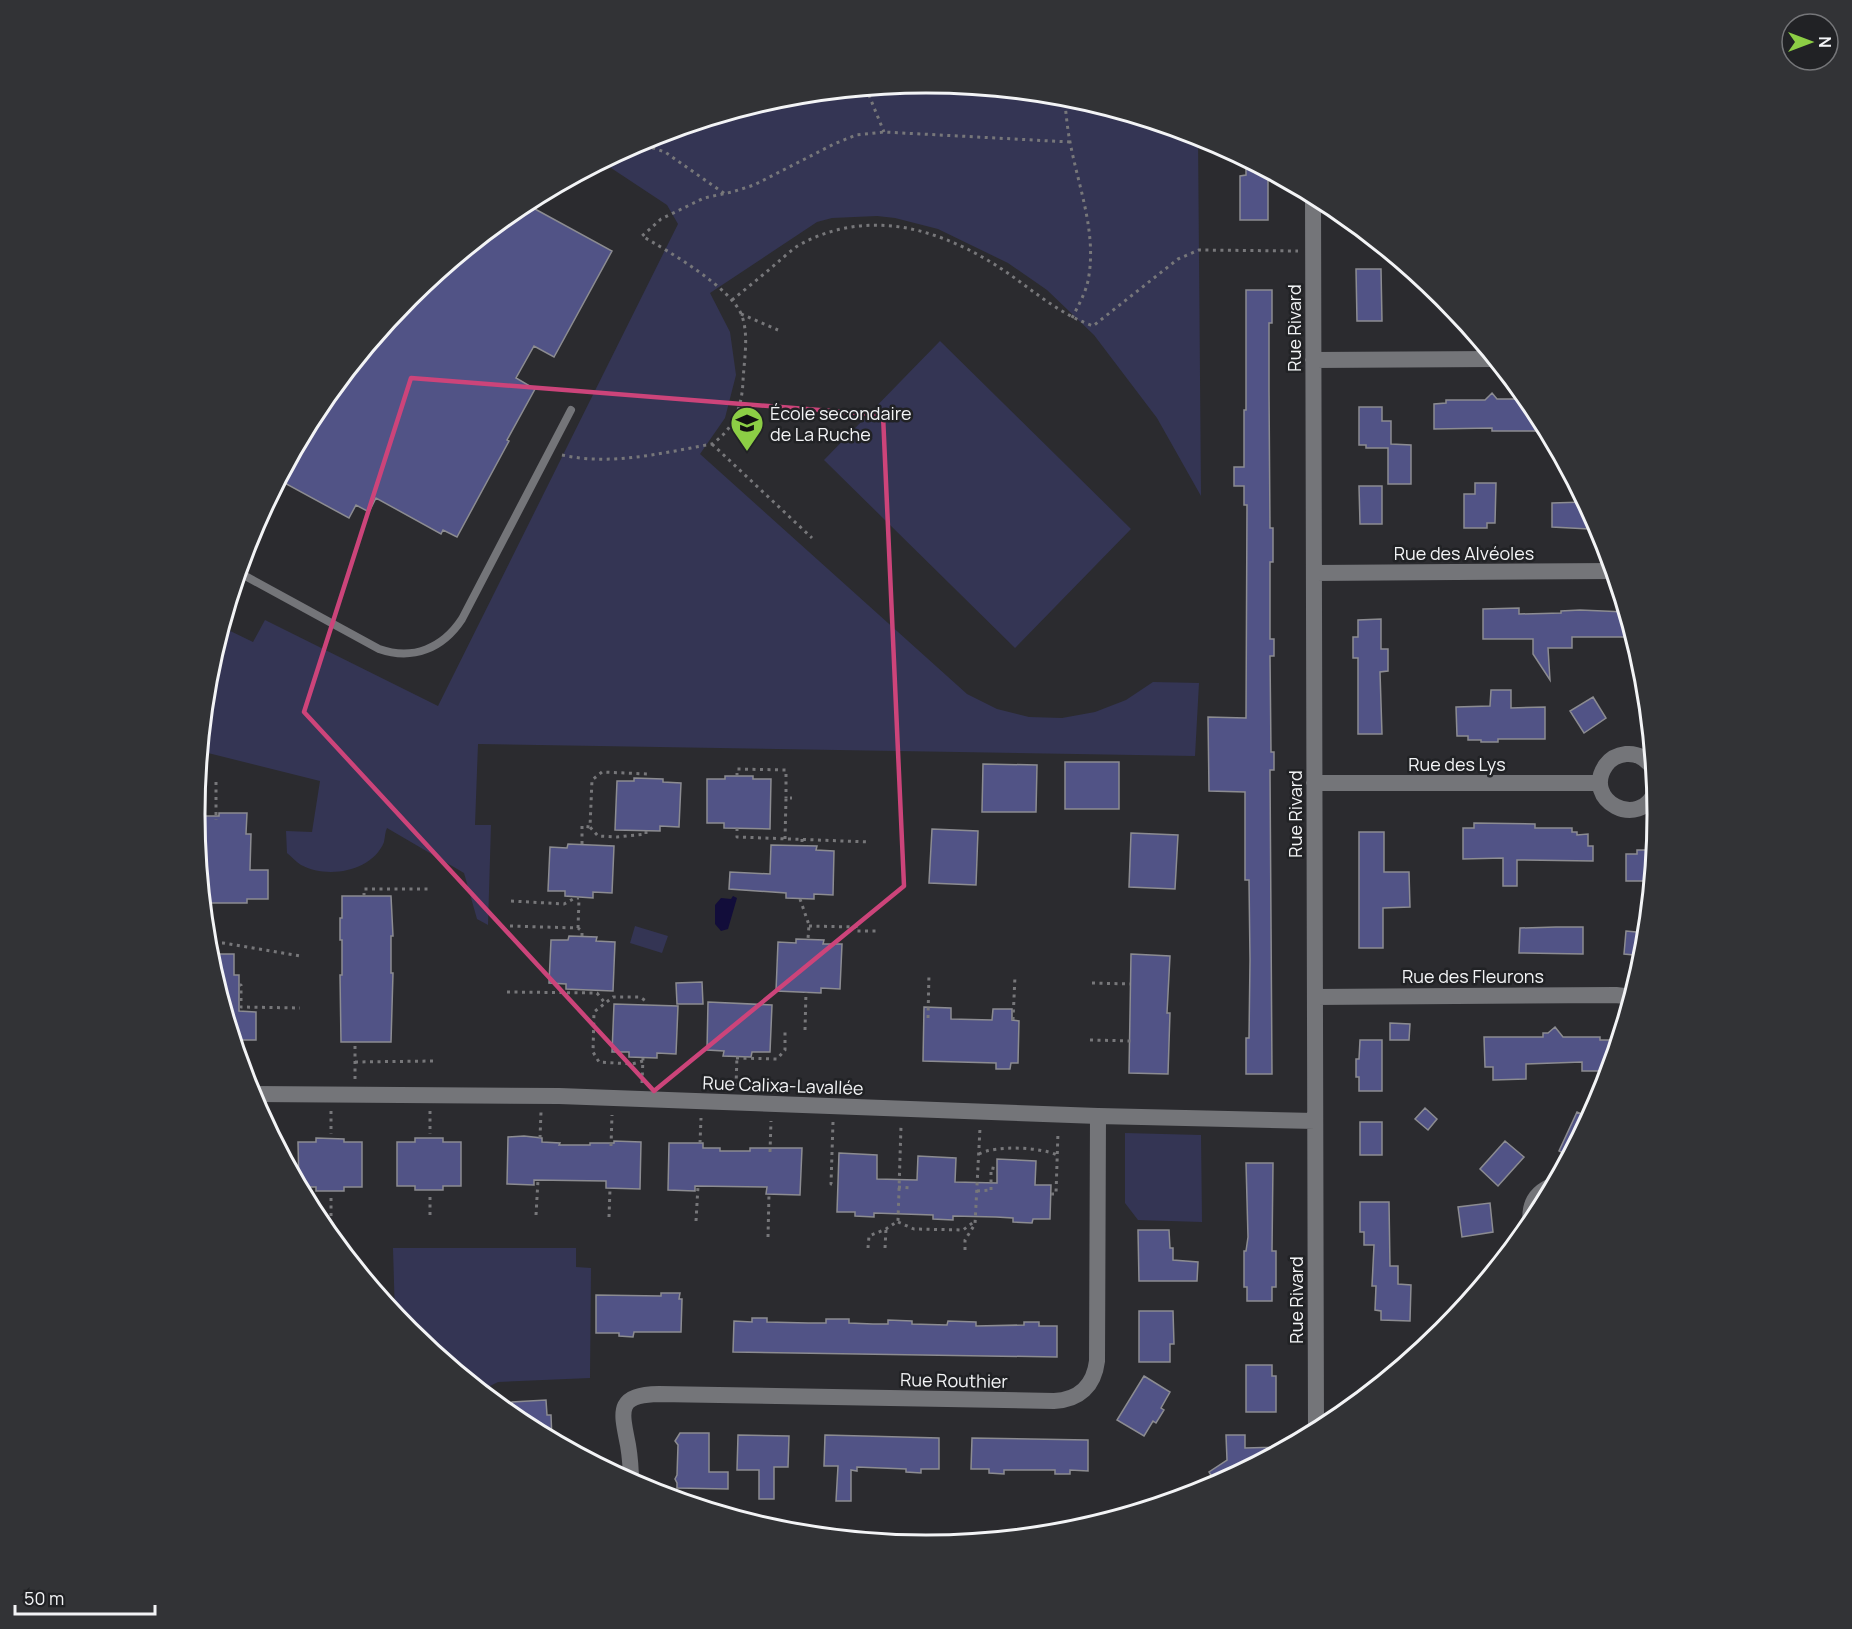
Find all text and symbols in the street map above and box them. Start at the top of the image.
north arrow [1780,12,1840,72]
text: N [1814,36,1836,48]
street label: Rue Rivard [1282,284,1306,372]
place label: École secondaire de La Ruche [770,401,912,446]
school or university icon: École secondaire de La Ruche [729,405,765,452]
street label: Rue des Alvéoles [1394,541,1534,565]
street label: Rue des Lys [1408,752,1506,776]
street label: Rue Rivard [1283,770,1307,858]
street label: Rue des Fleurons [1402,964,1544,988]
street label: Rue Calixa-Lavallée [702,1070,864,1100]
street label: Rue Rivard [1284,1256,1308,1344]
street label: Rue Routhier [900,1367,1009,1393]
scale bar [15,1578,154,1616]
text: 50 m [24,1586,64,1610]

